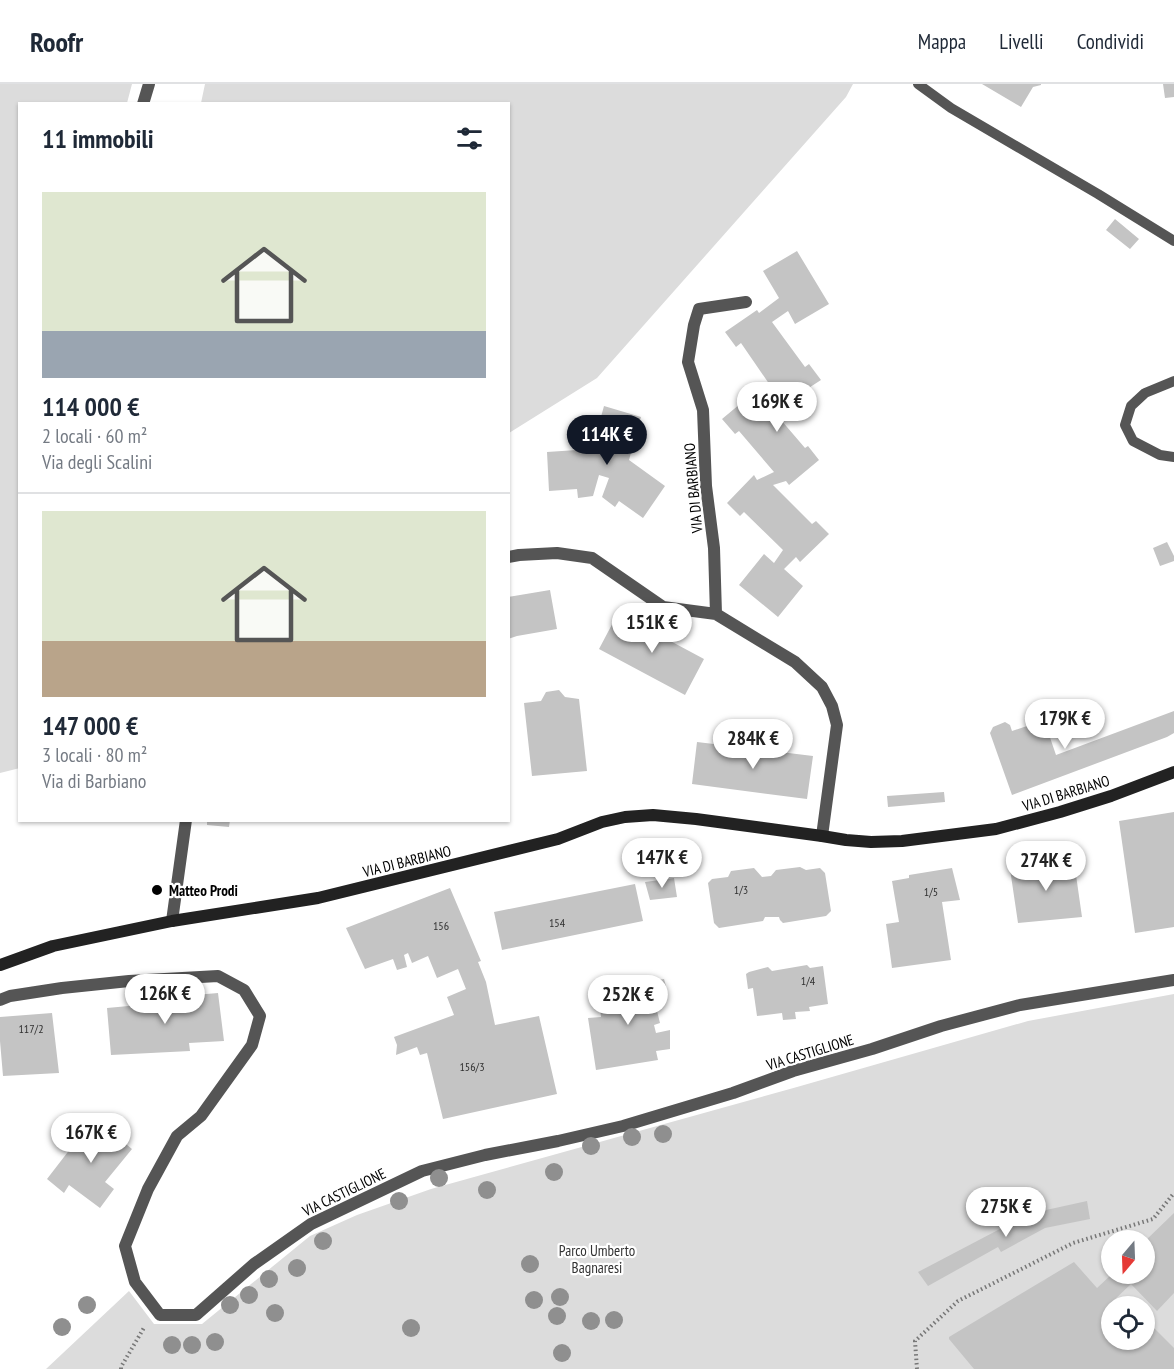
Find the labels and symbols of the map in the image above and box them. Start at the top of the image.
pin: 169K € [728,382,826,433]
pin: 114K € [558,415,656,466]
street label: VIA DI BARBIANO [680,442,706,535]
pin: 151K € [603,603,701,654]
pin: 179K € [1016,699,1114,750]
pin: 284K € [704,719,802,770]
street label: VIA DI BARBIANO [1019,771,1112,816]
pin: 147K € [613,838,711,889]
street label: VIA DI BARBIANO [360,841,453,881]
pin: 274K € [997,841,1095,892]
place label: Matteo Prodi [169,881,238,900]
house number: 1/3 [734,882,748,897]
marker: Matteo Prodi [150,883,164,897]
house number: 1/5 [924,884,938,899]
house number: 154 [549,915,566,930]
house number: 156 [433,918,449,933]
house number: 1/4 [801,973,816,988]
pin: 126K € [116,974,214,1025]
pin: 252K € [579,975,677,1026]
house number: 117/2 [18,1021,44,1036]
street label: VIA CASTIGLIONE [763,1030,856,1075]
house number: 156/3 [459,1059,485,1074]
pin: 167K € [42,1113,140,1164]
street label: VIA CASTIGLIONE [298,1164,389,1221]
pin: 275K € [957,1187,1055,1238]
north arrow [1101,1230,1155,1284]
park label: Parco Umberto Bagnaresi [559,1241,635,1277]

